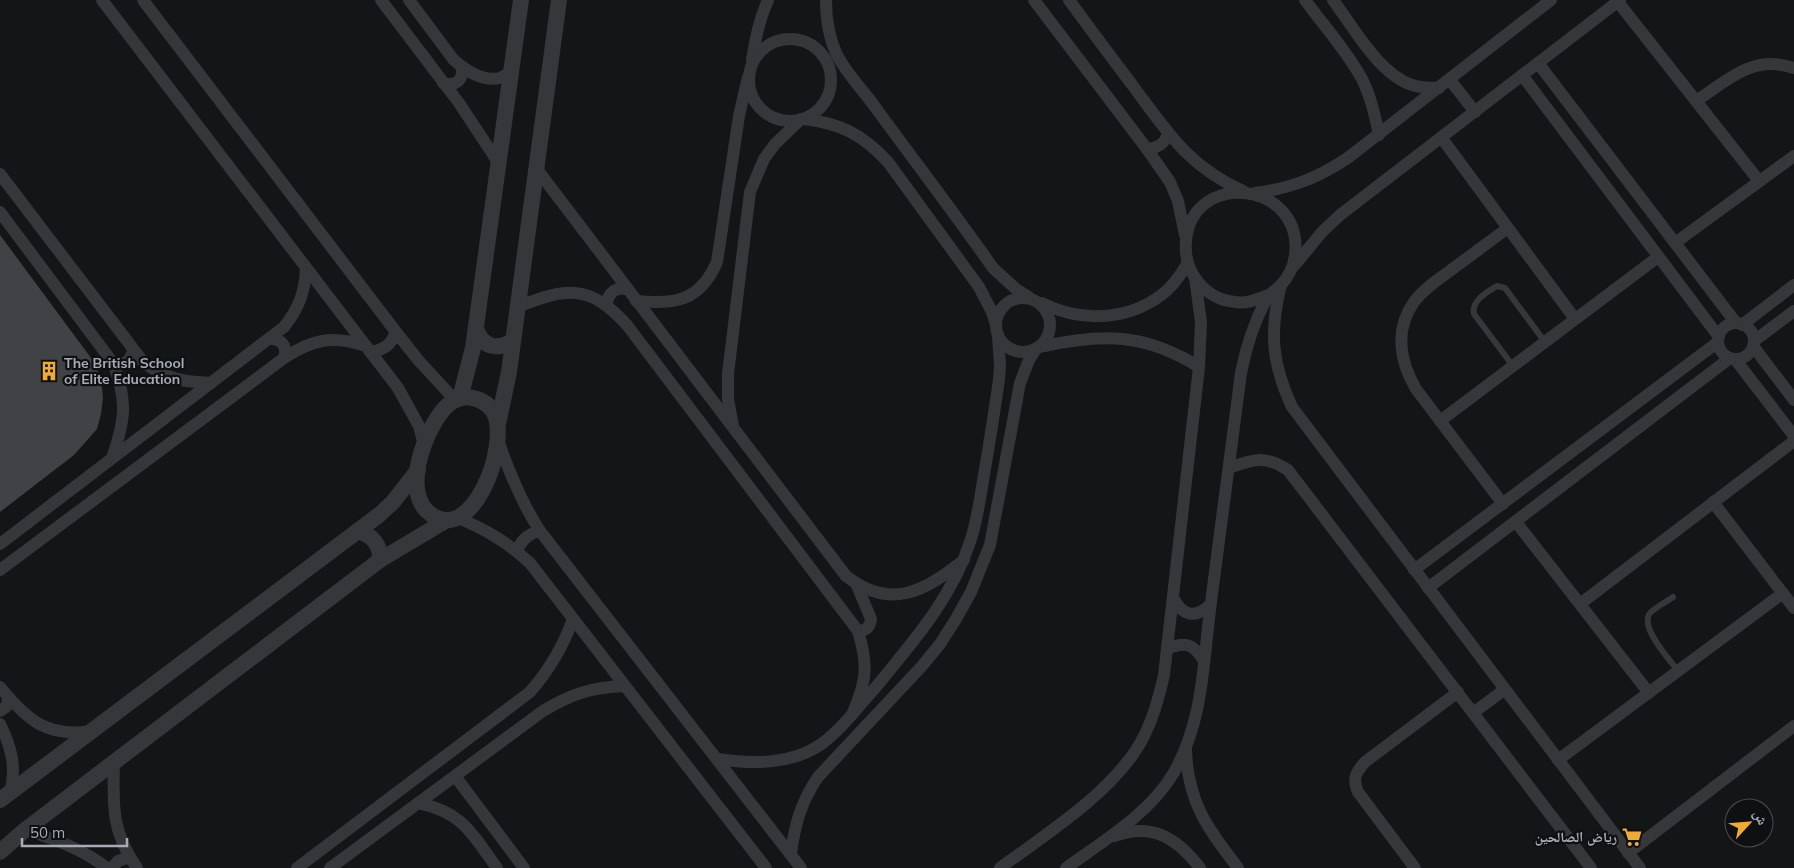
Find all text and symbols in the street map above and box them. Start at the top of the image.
place label: The British School of Elite Education [64,354,184,388]
building icon: The British School of Elite Education [38,360,60,382]
north arrow [1724,798,1774,848]
text: ش [1749,807,1772,828]
scale bar [22,816,128,848]
text: 50 m [30,823,65,842]
supermarket icon: رياض الصالحين [1621,826,1643,848]
place label: رياض الصالحين [1535,828,1617,846]

